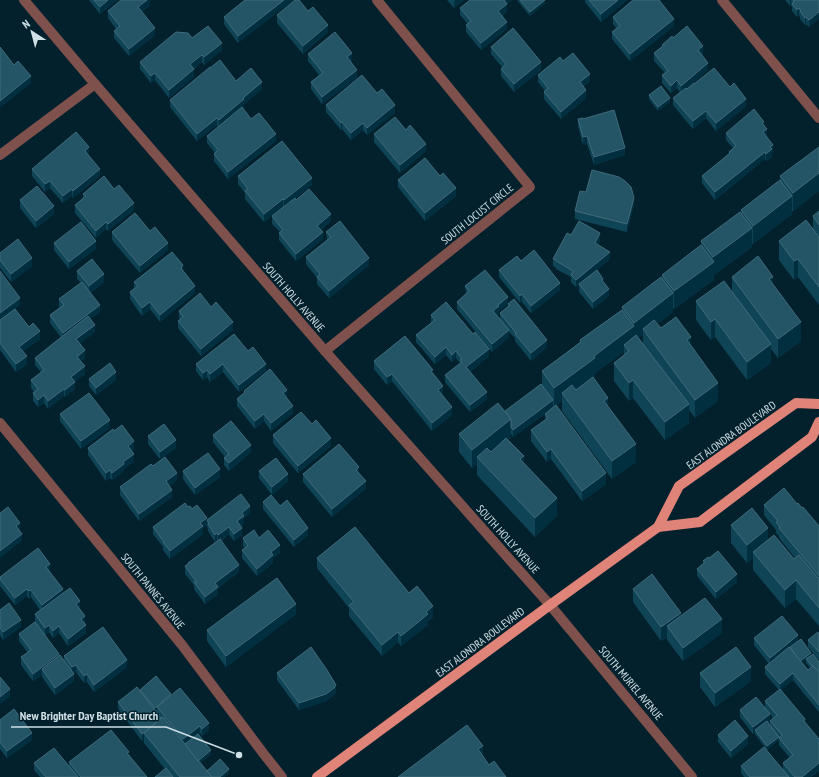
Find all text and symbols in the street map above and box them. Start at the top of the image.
north arrow [12,12,52,52]
text: N [20,16,33,31]
street label: SOUTH LOCUST CIRCLE [438,180,516,247]
street label: SOUTH HOLLY AVENUE [260,259,328,335]
street label: EAST ALONDRA BOULEVARD [683,398,779,472]
street label: SOUTH HOLLY AVENUE [474,502,543,576]
street label: SOUTH PANNES AVENUE [118,550,188,632]
street label: EAST ALONDRA BOULEVARD [433,604,527,680]
street label: SOUTH MURIEL AVENUE [596,643,666,723]
callout: New Brighter Day Baptist Church [11,703,166,727]
text: New Brighter Day Baptist Church [20,708,158,723]

